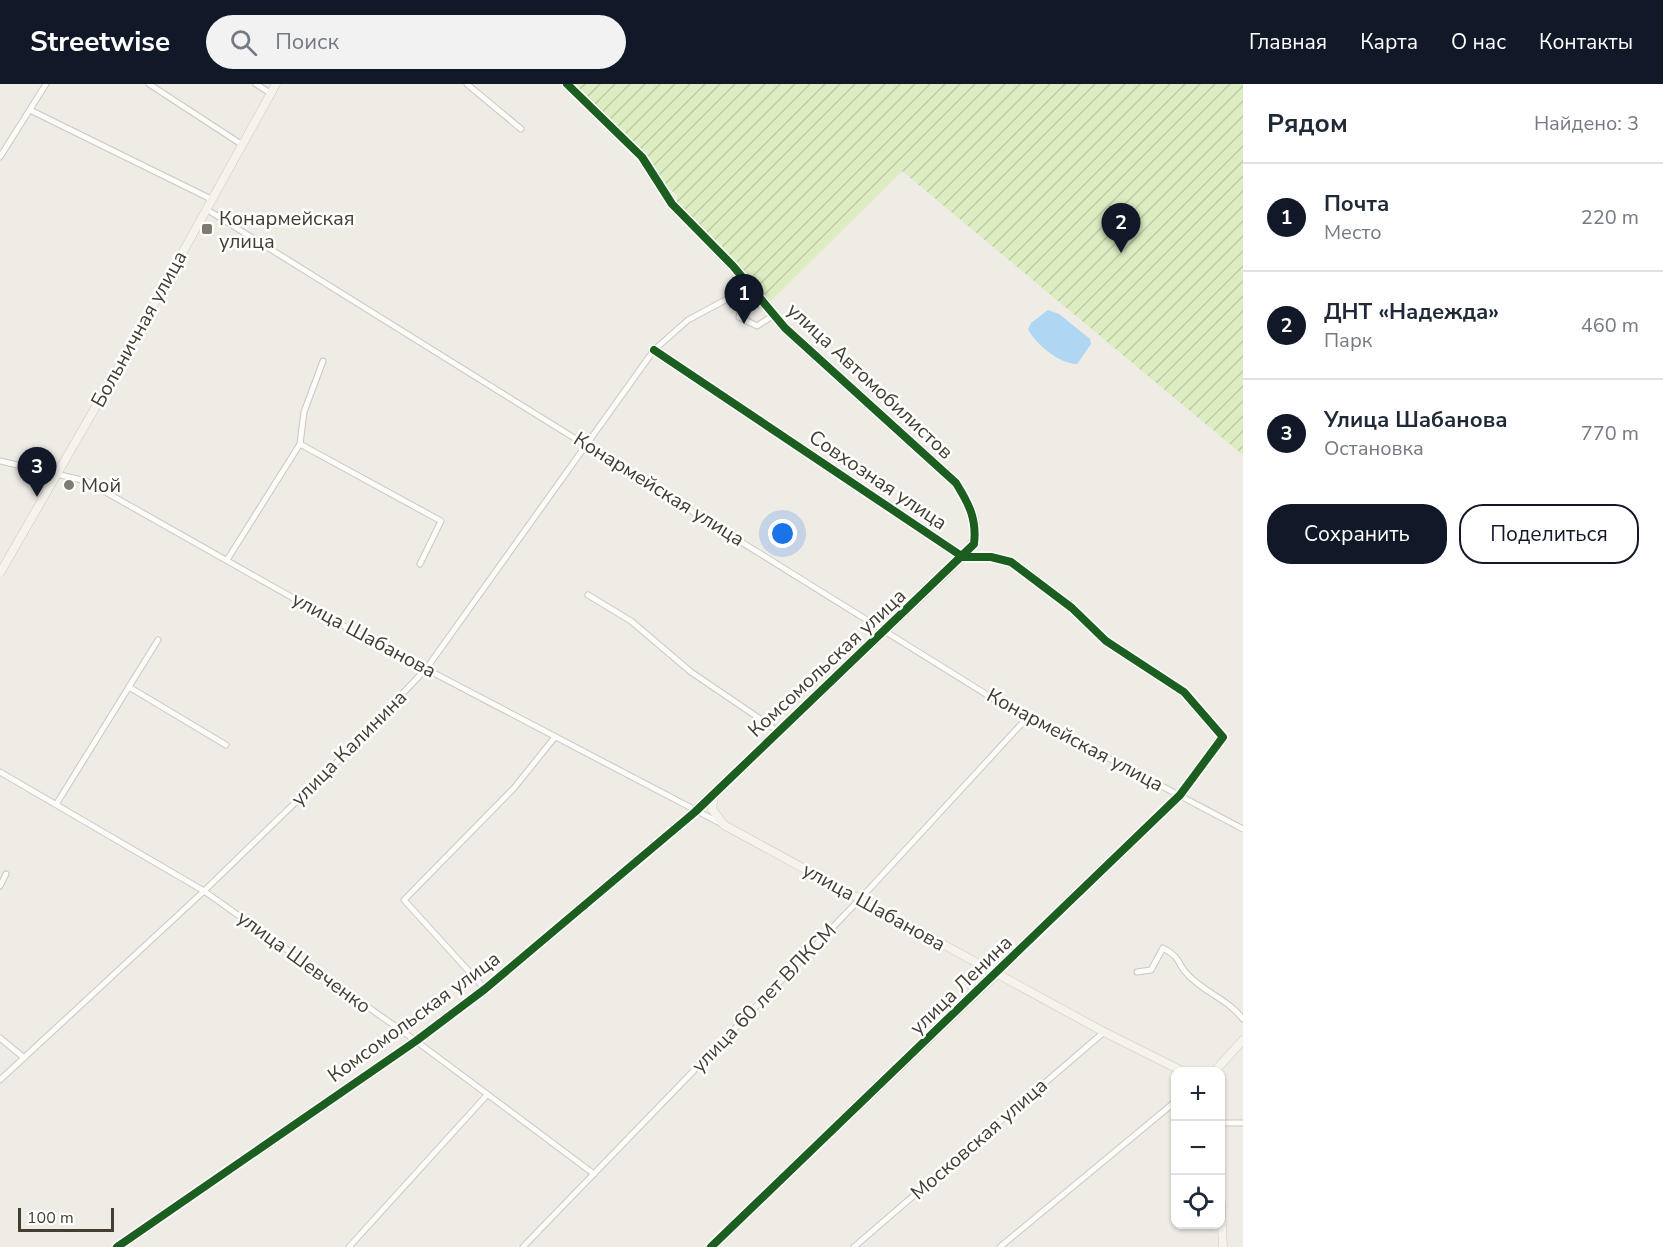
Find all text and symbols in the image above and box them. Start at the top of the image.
search box [206,15,626,69]
text: Streetwise [30,23,170,61]
icon: search [227,26,260,59]
text: Поиск [275,27,339,57]
text: Главная [1249,28,1327,56]
text: Карта [1360,28,1418,56]
text: О нас [1451,28,1506,56]
text: Контакты [1539,28,1633,56]
text: Рядом [1267,106,1348,141]
text: Найдено: 3 [1534,110,1639,137]
text: Почта [1324,189,1389,219]
pin: 2 [1102,204,1140,253]
text: 1 [1281,204,1293,231]
text: 220 m [1581,204,1639,231]
place label: Конармейская улица [219,205,355,255]
text: Место [1324,219,1382,246]
marker: Конармейская улица [200,222,214,236]
street label: Больничная улица [85,246,193,412]
pin: 1 [724,274,764,324]
street label: улица Автомобилистов [781,297,959,465]
text: ДНТ «Надежда» [1324,297,1499,327]
text: 2 [1281,312,1293,339]
text: 460 m [1581,312,1639,339]
text: Парк [1324,327,1372,354]
text: Улица Шабанова [1324,405,1508,435]
text: 3 [1281,420,1293,447]
text: 770 m [1581,420,1639,447]
street label: Совхозная улица [804,424,952,536]
street label: Конармейская улица [568,425,750,553]
text: Остановка [1324,435,1424,462]
pin: 3 [18,448,57,497]
place label: Мой [81,472,121,499]
marker: Мой [62,478,76,492]
button: Сохранить [1267,504,1447,564]
button: Поделиться [1459,504,1639,564]
your location [768,519,797,548]
street label: Комсомольская улица [742,583,912,743]
street label: улица Шабанова [287,586,441,684]
street label: Конармейская улица [982,682,1168,798]
street label: улица Калинина [285,684,413,812]
street label: улица Шабанова [798,856,950,958]
street label: улица Шевченко [232,904,376,1020]
street label: улица 60 лет ВЛКСМ [686,917,842,1079]
street label: улица Ленина [904,929,1018,1041]
street label: Комсомольская улица [322,945,506,1089]
map controls [1171,1067,1225,1229]
button: + [1171,1067,1225,1121]
street label: Московская улица [905,1072,1053,1206]
button: − [1171,1121,1225,1175]
button: locate [1171,1175,1225,1229]
scale bar [18,1205,114,1232]
text: 100 m [27,1207,74,1229]

